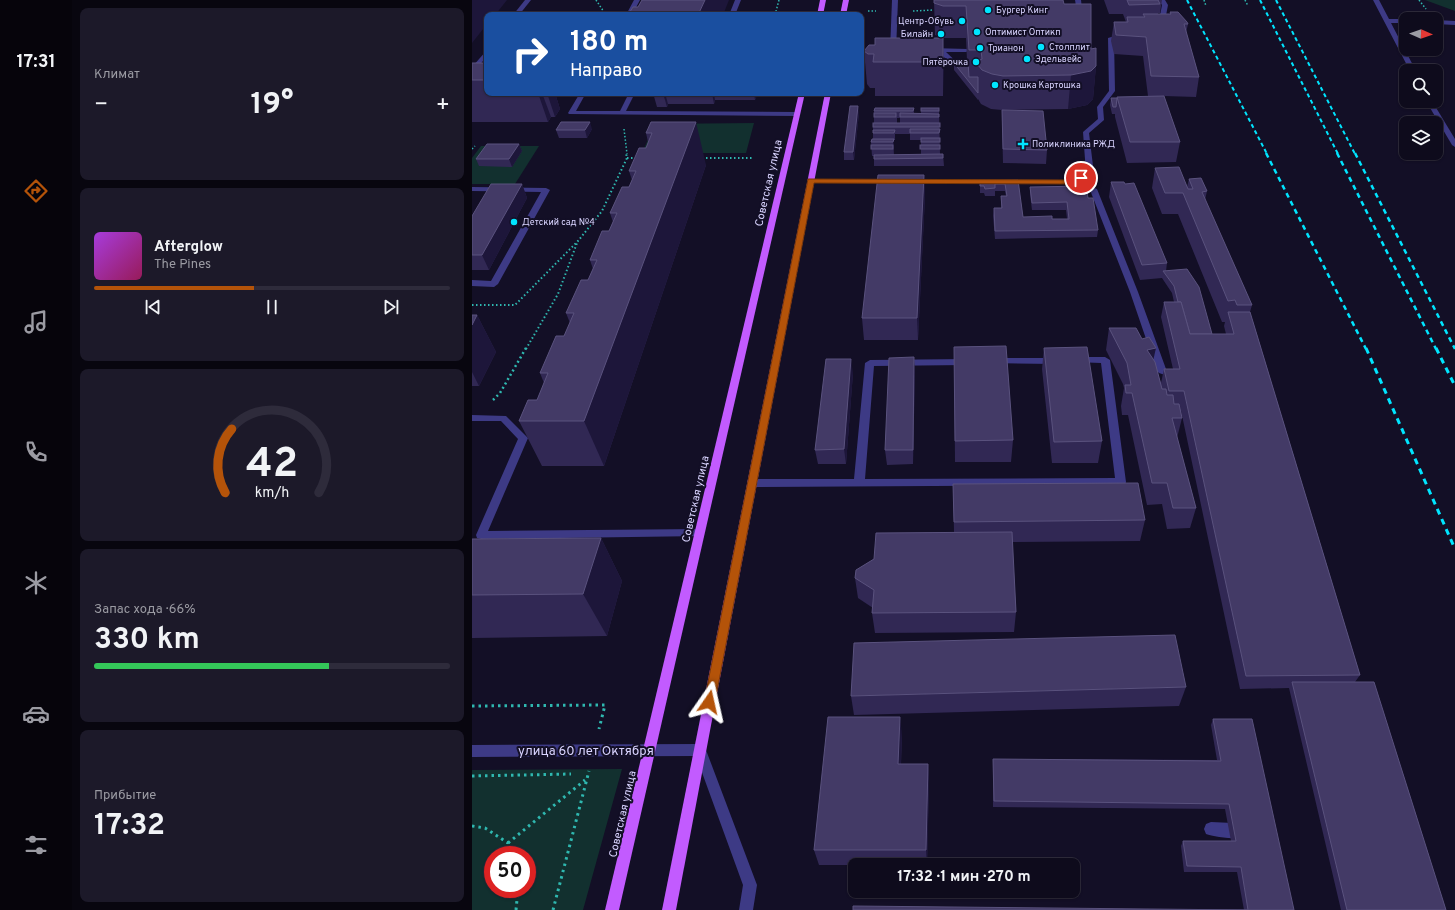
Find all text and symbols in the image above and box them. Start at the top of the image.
marker: Бургер Кинг [983,5,993,15]
place label: Бургер Кинг [996,5,1048,16]
north arrow [1399,12,1443,56]
map controls [1399,12,1443,160]
place label: Центр-Обувь [898,16,954,27]
marker: Центр-Обувь [957,16,967,26]
text: 180 m [570,25,648,61]
marker: Оптимист Оптикп [972,27,982,37]
place label: Оптимист Оптикп [985,27,1060,38]
icon: right [504,28,556,80]
place label: Билайн [901,29,933,40]
marker: Билайн [936,29,946,39]
marker: Столплит [1036,42,1046,52]
place label: Столплит [1049,42,1090,53]
marker: Трианон [975,43,985,53]
place label: Трианон [988,43,1024,54]
text: 17:31 [16,51,56,74]
marker: Эдельвейс [1022,54,1032,64]
place label: Эдельвейс [1035,54,1082,65]
place label: Пятёрочка [922,57,968,68]
marker: Пятёрочка [971,57,981,67]
text: Направо [570,60,642,83]
button: search [1399,64,1443,108]
text: Климат [94,67,140,83]
marker: Крошка Картошка [990,80,1000,90]
place label: Крошка Картошка [1003,80,1081,91]
text: 19° [251,87,293,124]
text: − [94,92,108,119]
text: + [436,92,450,119]
button: layers [1399,116,1443,160]
street label: Советская улица [752,138,786,228]
marker: Поликлиника РЖД [1017,138,1029,150]
place label: Поликлиника РЖД [1032,139,1115,150]
pin [1064,161,1098,195]
icon: arrive [1070,167,1092,189]
icon: directions [22,177,50,205]
marker: Детский сад №4 [509,217,519,227]
place label: Детский сад №4 [522,217,595,228]
text: Afterglow [154,238,223,257]
text: The Pines [154,257,211,273]
icon: previous [142,296,164,318]
icon: pause [261,296,283,318]
icon: next [380,296,402,318]
icon: music [22,308,50,336]
icon: phone [22,438,50,466]
text: 42 [246,439,298,492]
street label: Советская улица [679,454,713,544]
text: km/h [255,484,289,502]
icon: climate [22,569,50,597]
text: Запас хода · 66% [94,602,196,618]
text: 330 km [94,622,200,659]
position arrow [688,681,730,723]
icon: car [22,700,50,728]
street label: улица 60 лет Октября [518,744,654,760]
street label: Советская улица [606,769,640,859]
text: Прибытие [94,788,156,804]
text: 17:32 [94,808,165,845]
icon: filters [22,831,50,859]
speed limit sign: 50 [484,846,536,898]
text: 17:32 · 1 мин · 270 m [897,868,1031,887]

